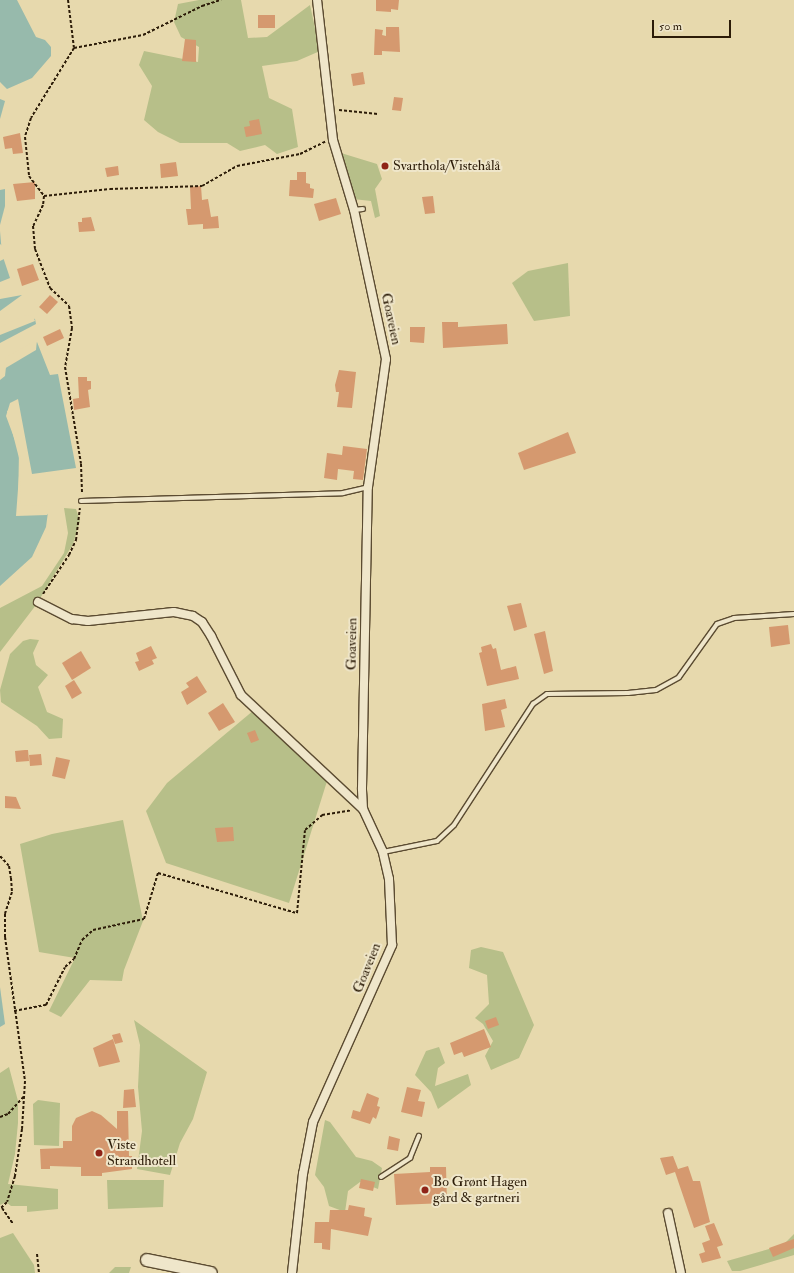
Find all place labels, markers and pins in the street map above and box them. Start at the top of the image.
place label: Svarthola/Vistehålå [393,158,500,174]
marker: Svarthola/Vistehålå [380,161,390,171]
place label: Viste Strandhotell [107,1137,176,1170]
marker: Viste Strandhotell [94,1148,104,1158]
place label: Bo Grønt Hagen gård & gartneri [433,1174,527,1206]
marker: Bo Grønt Hagen gård & gartneri [420,1185,430,1195]

